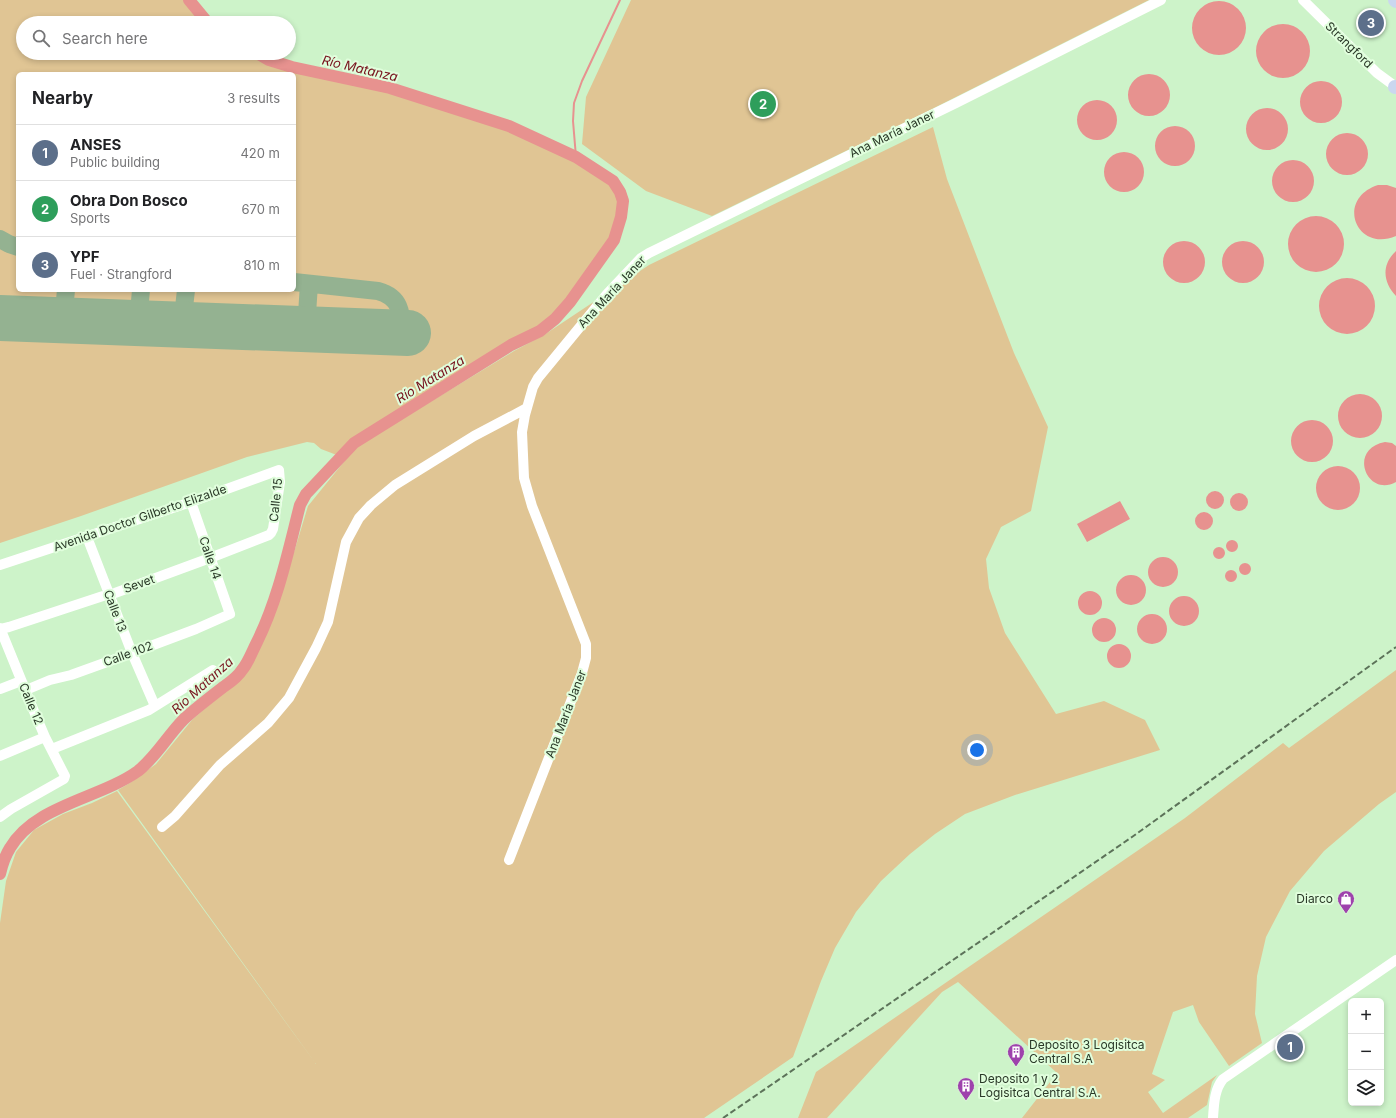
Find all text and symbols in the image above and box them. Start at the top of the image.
pin: 3 [1358,8,1384,38]
search box [16,16,296,60]
street label: Strangford [1322,18,1376,71]
icon: search [30,27,52,49]
text: Search here [62,29,148,48]
water label: Río Matanza [320,51,400,85]
text: Nearby [32,88,93,108]
pin: 2 [750,89,776,119]
text: 3 results [227,90,280,106]
street label: Ana María Janer [847,106,937,161]
text: ANSES [70,135,121,154]
text: 1 [42,145,48,161]
text: 420 m [240,145,280,161]
text: Public building [70,154,160,170]
text: Obra Don Bosco [70,191,188,210]
text: 2 [41,201,49,217]
text: 670 m [242,201,280,217]
text: Sports [70,210,110,226]
text: YPF [70,247,100,266]
street label: Ana María Janer [574,252,649,331]
text: 3 [41,257,49,273]
text: 810 m [243,257,280,273]
text: Fuel · Strangford [70,266,172,282]
water label: Río Matanza [393,352,467,406]
street label: Calle 15 [266,477,285,523]
street label: Avenida Doctor Gilberto Elizalde [51,481,228,554]
street label: Calle 14 [196,534,225,581]
street label: Sevet [121,571,156,596]
street label: Calle 13 [101,588,130,634]
street label: Calle 102 [101,638,155,669]
water label: Río Matanza [168,653,236,717]
street label: Ana María Janer [542,667,589,760]
street label: Calle 12 [16,681,47,727]
your location [967,740,987,760]
shop icon: Diarco [1336,889,1356,914]
place label: Diarco [1296,891,1333,906]
map controls [1348,998,1384,1106]
button: + [1348,998,1384,1034]
pin: 1 [1277,1032,1303,1062]
button: − [1348,1034,1384,1070]
place label: Deposito 3 Logisitca Central S.A [1029,1037,1145,1066]
building icon: Deposito 3 Logisitca Central S.A [1006,1042,1026,1067]
button: layers [1348,1070,1384,1106]
place label: Deposito 1 y 2 Logisitca Central S.A. [979,1071,1101,1100]
building icon: Deposito 1 y 2 Logisitca Central S.A. [956,1076,976,1101]

